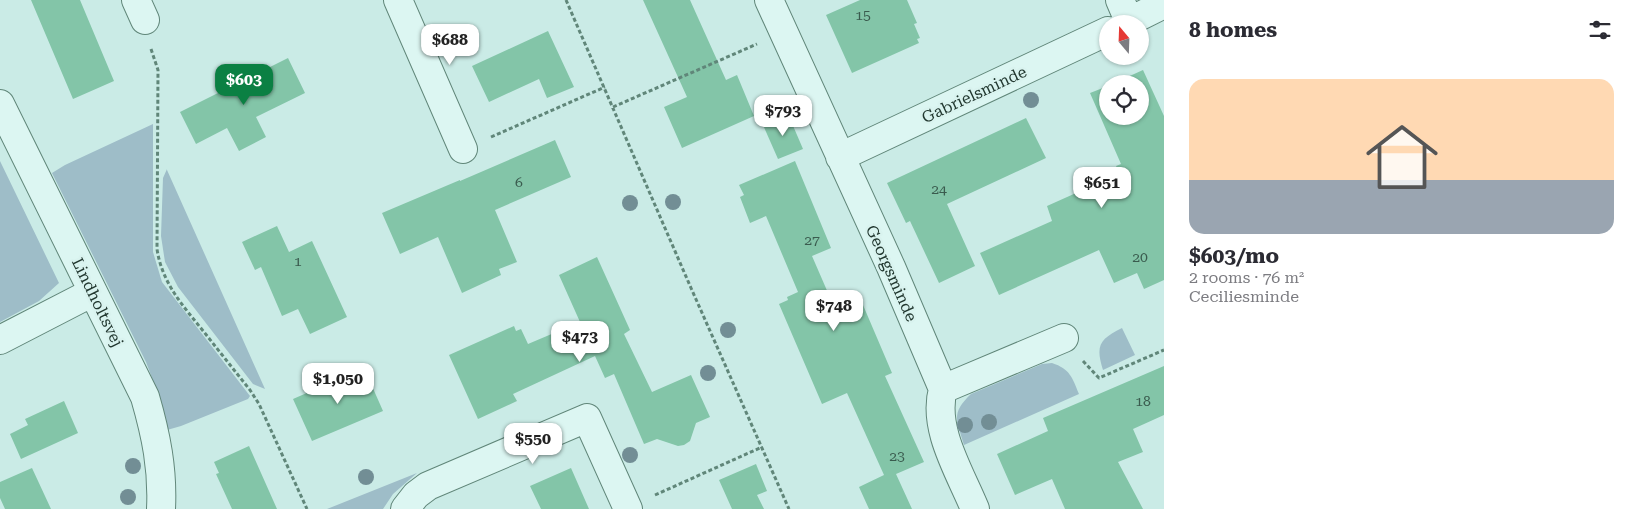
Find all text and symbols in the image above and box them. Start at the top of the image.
house number: 15 [855,7,871,23]
north arrow [1099,15,1149,65]
map controls [1099,15,1149,125]
icon: filters [1586,16,1614,44]
text: 8 homes [1189,18,1277,42]
pin: $688 [420,23,480,66]
text: $688 [432,30,468,49]
street label: Gabrielsminde [919,62,1030,127]
pin: $603 [214,64,274,106]
text: $603 [226,70,262,89]
button: locate [1099,75,1149,125]
pin: $793 [753,94,813,137]
text: $793 [765,101,801,120]
icon: home [1357,112,1447,202]
pin: $651 [1072,166,1132,209]
text: $651 [1084,173,1120,192]
house number: 6 [515,174,523,190]
house number: 24 [931,181,947,197]
street label: Georgsminde [862,222,921,325]
house number: 27 [804,232,820,248]
text: $603/mo [1189,244,1279,268]
house number: 20 [1132,249,1148,265]
house number: 1 [294,253,302,269]
street label: Lindholtsvej [68,255,127,350]
text: 2 rooms · 76 m² [1189,268,1304,287]
text: Ceciliesminde [1189,287,1299,306]
pin: $748 [804,290,864,332]
text: $748 [816,296,852,315]
pin: $473 [550,320,610,363]
text: $473 [562,327,598,346]
pin: $1,050 [297,362,379,405]
text: $1,050 [313,369,363,388]
house number: 18 [1135,393,1151,409]
pin: $550 [503,422,563,465]
text: $550 [515,429,551,448]
house number: 23 [889,448,905,464]

